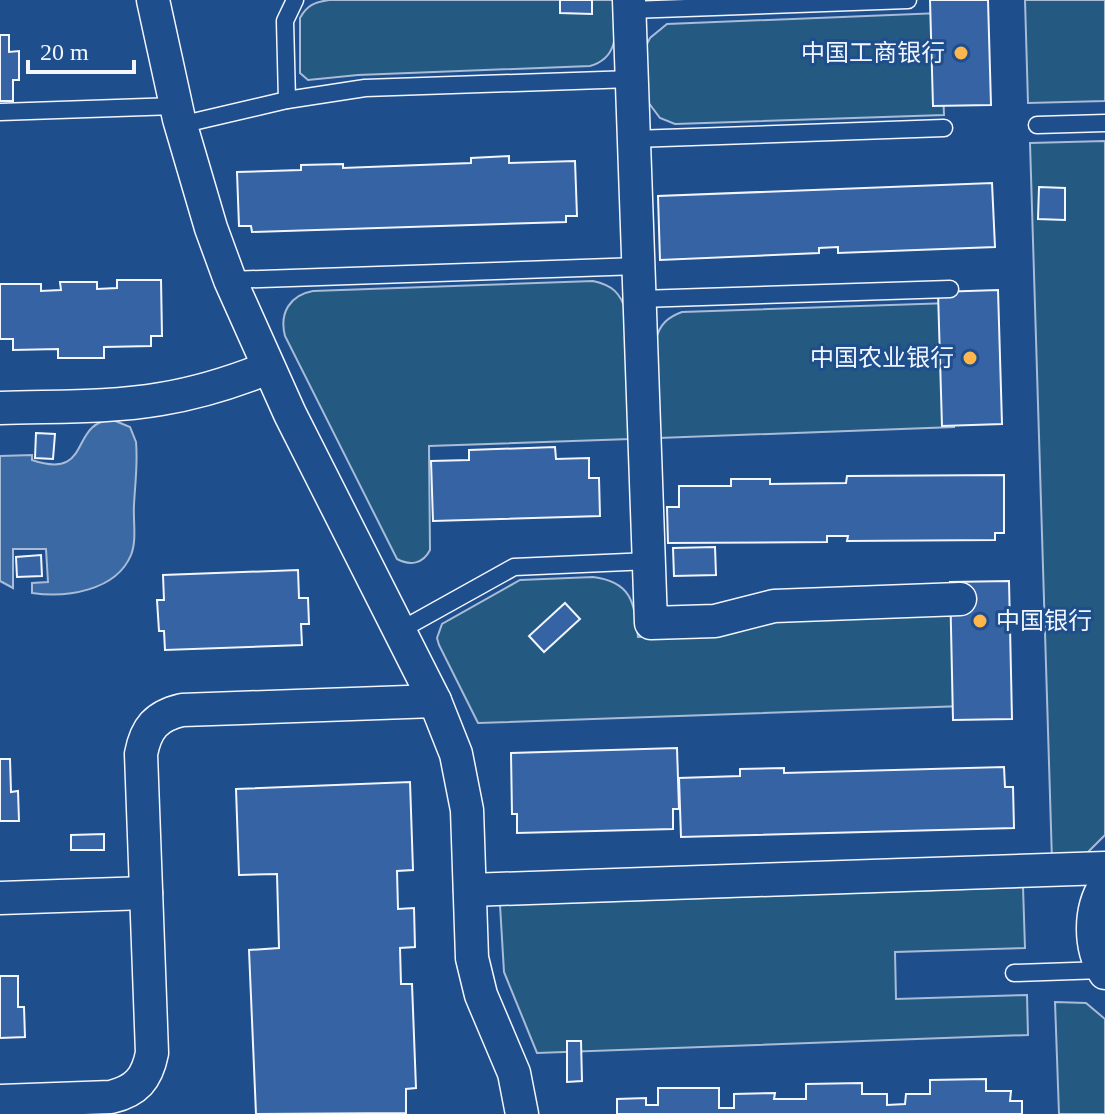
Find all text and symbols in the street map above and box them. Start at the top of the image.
scale bar [28,24,134,74]
text: 20 m [40,39,89,65]
place label: 中国工商银行 [801,40,945,66]
marker: 中国工商银行 [952,44,970,62]
place label: 中国农业银行 [810,345,954,371]
marker: 中国农业银行 [961,349,979,367]
place label: 中国银行 [996,608,1092,634]
marker: 中国银行 [971,612,989,630]

